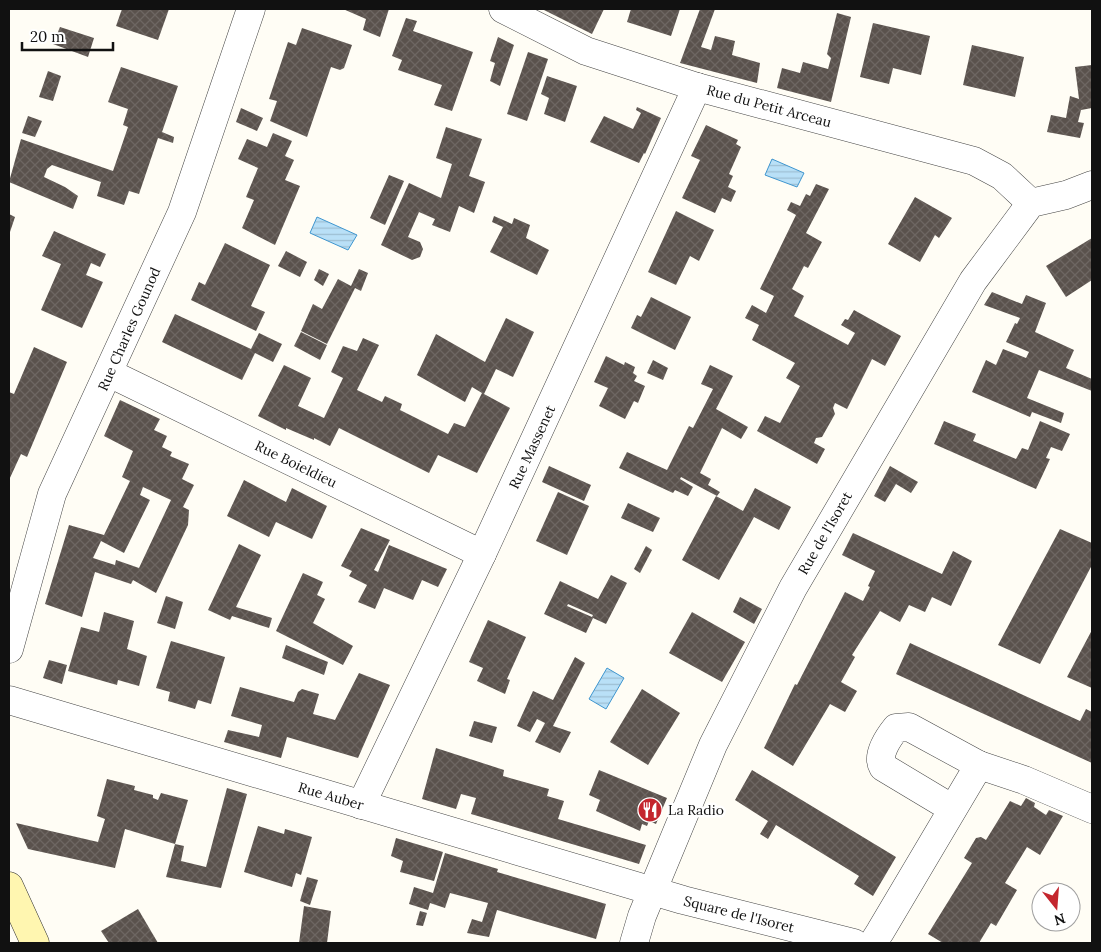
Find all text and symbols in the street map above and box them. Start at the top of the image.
scale bar [22,20,114,52]
text: 20 m [30,27,65,46]
street label: Rue du Petit Arceau [705,81,833,131]
street label: Rue Charles Gounod [94,264,164,394]
street label: Rue Massenet [505,402,560,492]
street label: Rue Boieldieu [252,436,340,492]
street label: Rue de l'Isoret [794,488,856,578]
street label: Rue Auber [296,778,366,814]
restaurant icon: La Radio [637,797,663,823]
place label: La Radio [668,801,724,819]
north arrow [1031,882,1081,932]
street label: Square de l'Isoret [682,892,797,937]
text: N [1052,909,1068,930]

